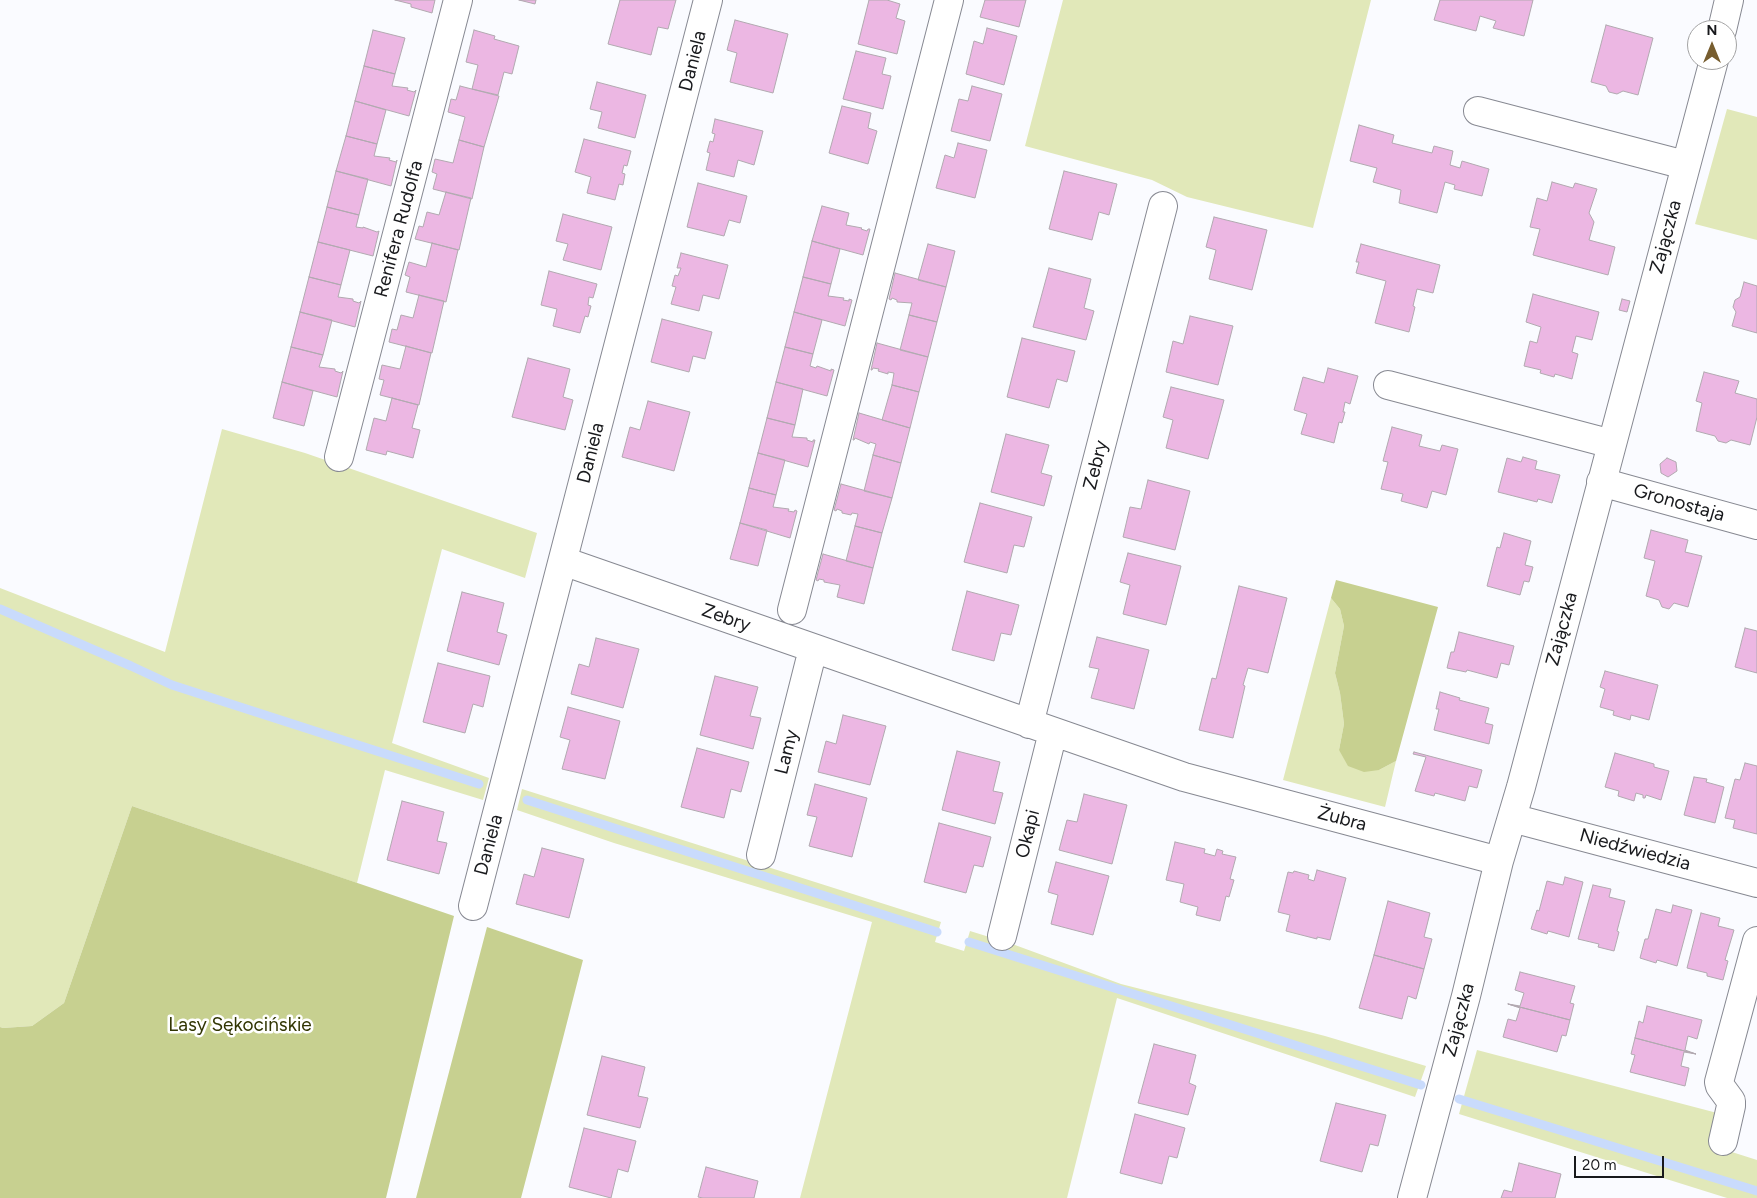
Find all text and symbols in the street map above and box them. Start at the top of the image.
north arrow [1687,20,1737,70]
text: N [1707,22,1717,39]
street label: Daniela [674,28,712,94]
street label: Renifera Rudolfa [370,158,428,300]
street label: Zajączka [1645,198,1687,276]
street label: Daniela [572,420,610,486]
street label: Zebry [1079,438,1113,492]
street label: Gronostaja [1631,479,1727,527]
street label: Zajączka [1541,590,1583,668]
street label: Zebry [699,599,753,637]
street label: Lamy [770,727,804,777]
street label: Żubra [1315,802,1369,836]
street label: Okapi [1011,807,1045,861]
street label: Daniela [470,812,508,878]
street label: Niedźwiedzia [1577,824,1693,876]
street label: Zajączka [1438,981,1480,1059]
park label: Lasy Sękocińskie [168,1014,312,1036]
scale bar [1577,1146,1667,1178]
text: 20 m [1582,1156,1616,1174]

